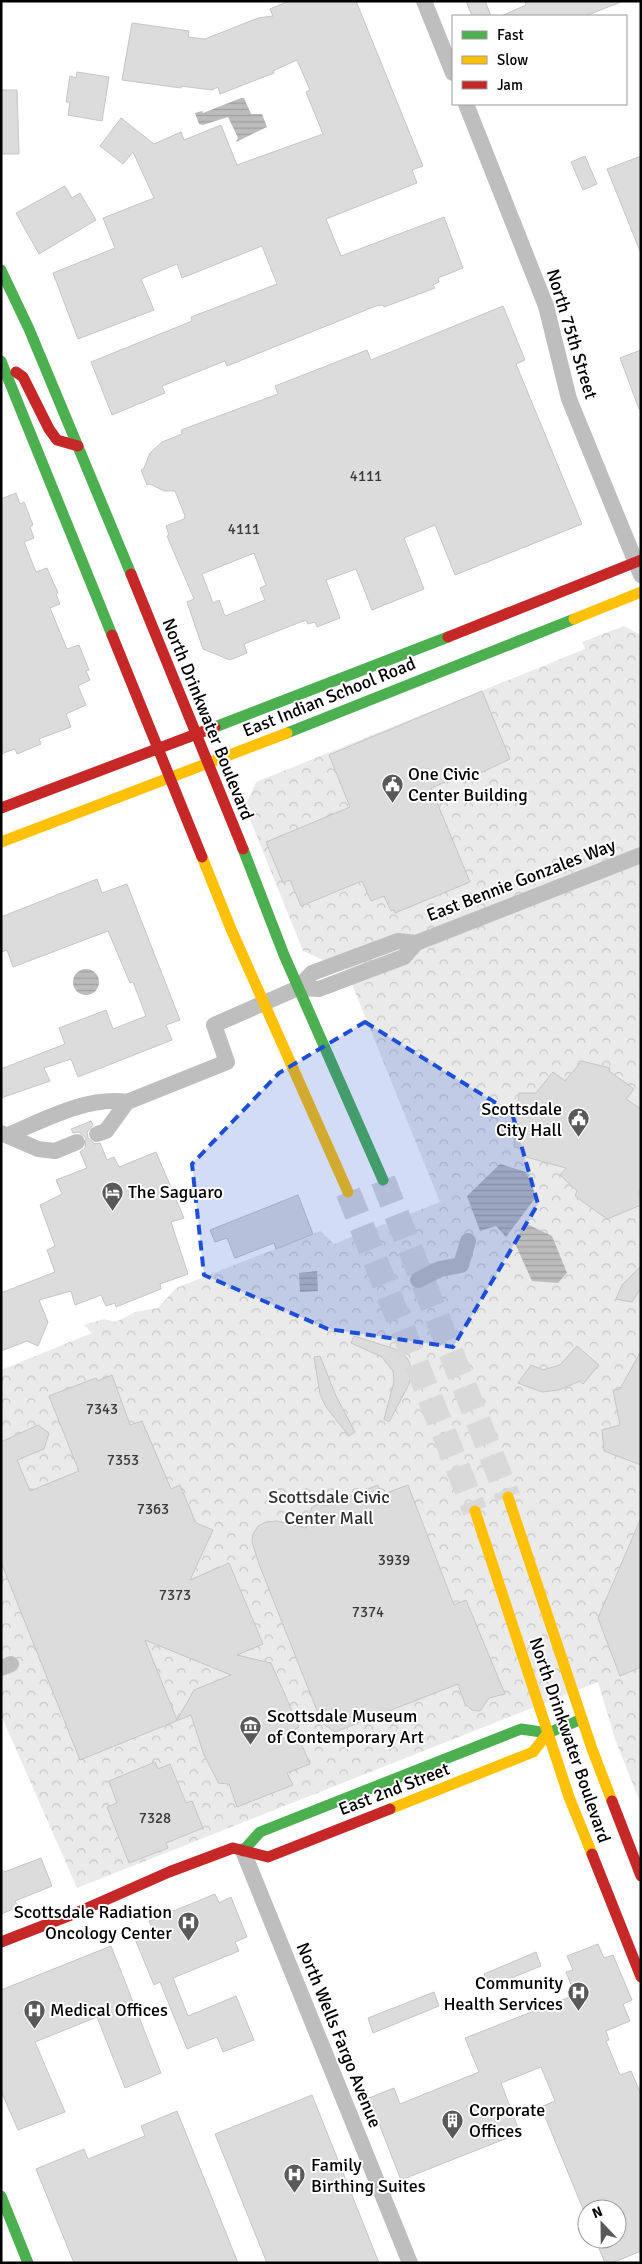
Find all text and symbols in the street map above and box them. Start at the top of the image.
legend [452,15,627,105]
text: Fast [497,26,524,44]
text: Slow [497,51,528,69]
text: Jam [497,76,523,94]
street label: North 75th Street [542,266,602,402]
house number: 4111 [350,467,382,485]
house number: 4111 [228,520,260,538]
street label: North Drinkwater Boulevard [157,615,259,823]
street label: East Indian School Road [239,652,419,742]
place label: One Civic Center Building [408,763,528,806]
public building icon: One Civic Center Building [380,772,404,803]
street label: East Bennie Gonzales Way [423,834,619,926]
place label: Scottsdale City Hall [481,1098,562,1141]
public building icon: Scottsdale City Hall [566,1107,590,1138]
hotel icon: The Saguaro [100,1180,124,1211]
place label: The Saguaro [128,1181,223,1203]
house number: 7343 [86,1400,118,1418]
house number: 7353 [107,1451,139,1469]
park label: Scottsdale Civic Center Mall [268,1486,390,1529]
house number: 7363 [137,1500,169,1518]
house number: 3939 [378,1551,410,1569]
house number: 7373 [159,1586,191,1604]
house number: 7374 [352,1603,384,1621]
street label: North Drinkwater Boulevard [524,1634,616,1846]
place label: Scottsdale Museum of Contemporary Art [267,1705,424,1748]
museum icon: Scottsdale Museum of Contemporary Art [239,1714,263,1745]
street label: East 2nd Street [335,1758,453,1820]
house number: 7328 [139,1809,171,1827]
place label: Scottsdale Radiation Oncology Center [14,1901,172,1944]
hospital icon: Scottsdale Radiation Oncology Center [176,1910,200,1941]
street label: North Wells Fargo Avenue [292,1939,386,2131]
place label: Community Health Services [443,1972,564,2015]
hospital icon: Community Health Services [567,1981,591,2012]
hospital icon: Medical Offices [22,1998,46,2029]
place label: Medical Offices [50,1999,168,2021]
place label: Corporate Offices [469,2099,545,2142]
building icon: Corporate Offices [441,2108,465,2139]
place label: Family Birthing Suites [311,2154,426,2197]
hospital icon: Family Birthing Suites [283,2163,307,2194]
north arrow [577,2199,627,2249]
text: N [590,2203,605,2222]

